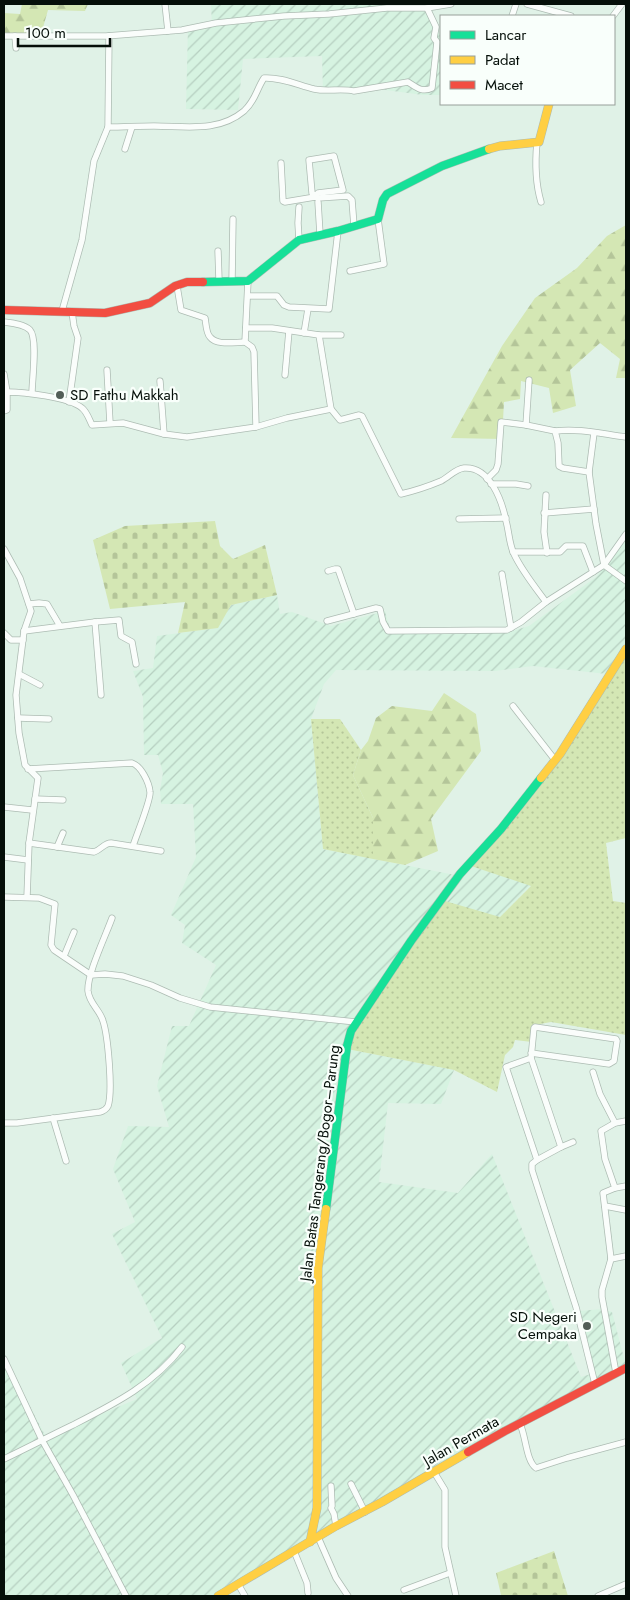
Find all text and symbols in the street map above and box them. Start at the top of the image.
scale bar [18,15,110,47]
legend [440,15,615,105]
text: 100 m [25,22,66,44]
text: Lancar [485,24,527,46]
text: Padat [485,49,520,71]
text: Macet [485,74,523,96]
place label: SD Fathu Makkah [70,384,179,406]
marker: SD Fathu Makkah [54,389,66,401]
street label: Jalan Batas Tangerang/Bogor–Parung [294,1043,345,1285]
place label: SD Negeri Cempaka [509,1306,577,1345]
marker: SD Negeri Cempaka [581,1320,593,1332]
street label: Jalan Permata [417,1410,503,1473]

